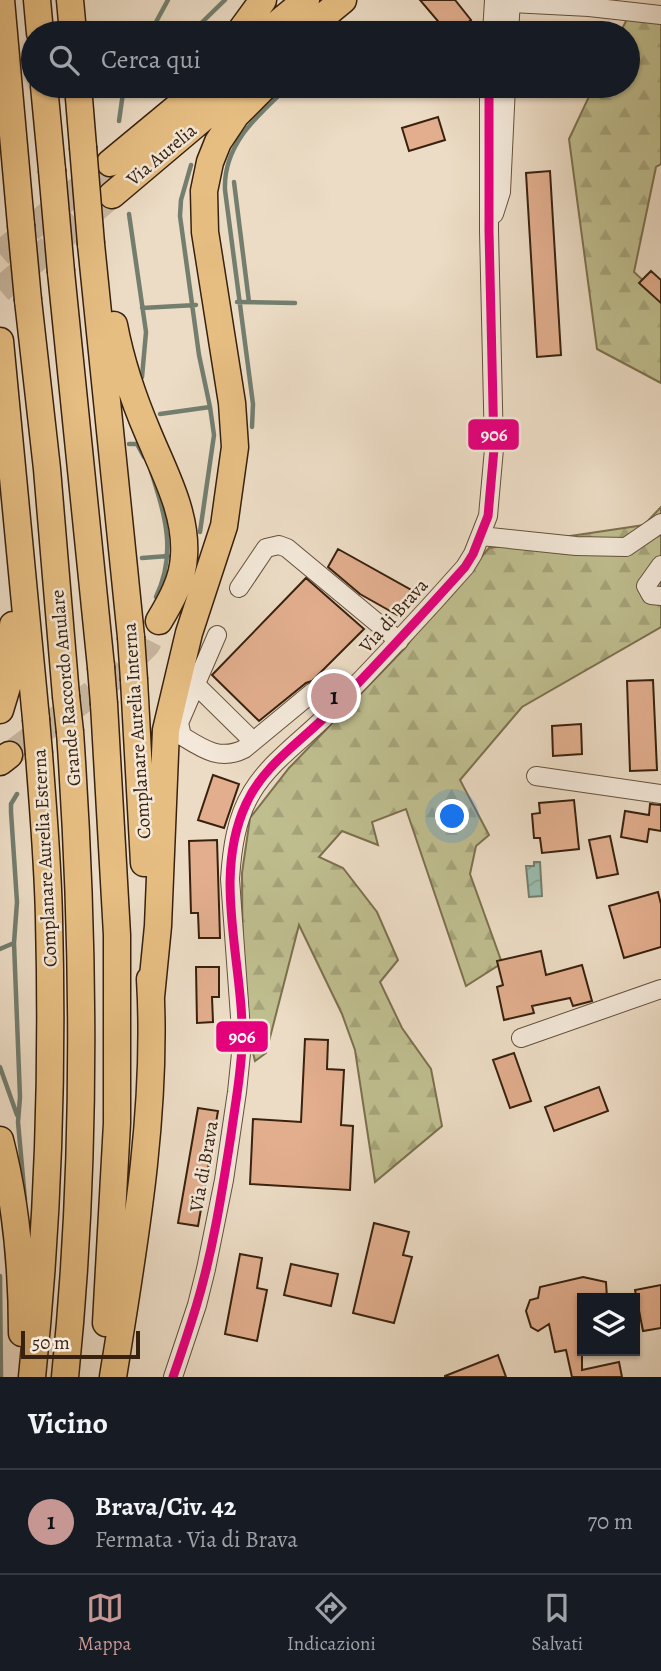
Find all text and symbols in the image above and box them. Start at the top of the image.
search box [21,21,640,98]
icon: search [45,41,83,79]
text: Cerca qui [101,42,201,77]
street label: Via Aurelia [120,118,202,192]
line badge: 906 [467,418,520,451]
text: 906 [480,422,508,448]
street label: Via di Brava [353,573,434,659]
street label: Grande Raccordo Anulare [44,589,88,787]
street label: Complanare Aurelia Interna [116,622,158,840]
pin: 1 [311,670,357,722]
street label: Complanare Aurelia Esterna [26,748,64,968]
your location [435,799,469,833]
line badge: 906 [215,1020,269,1053]
text: 906 [228,1024,256,1050]
street label: Via di Brava [183,1119,225,1215]
map controls [577,1293,640,1356]
button: layers [577,1293,640,1356]
scale bar [21,1328,140,1360]
text: 50 m [32,1330,70,1356]
text: Vicino [28,1403,108,1443]
text: Brava/Civ. 42 [95,1489,236,1524]
text: 1 [47,1506,55,1537]
text: 70 m [587,1506,633,1537]
text: Fermata · Via di Brava [95,1524,298,1555]
tab: Mappa [78,1589,131,1657]
tab: Indicazioni [287,1589,376,1657]
tab: Salvati [531,1589,583,1657]

